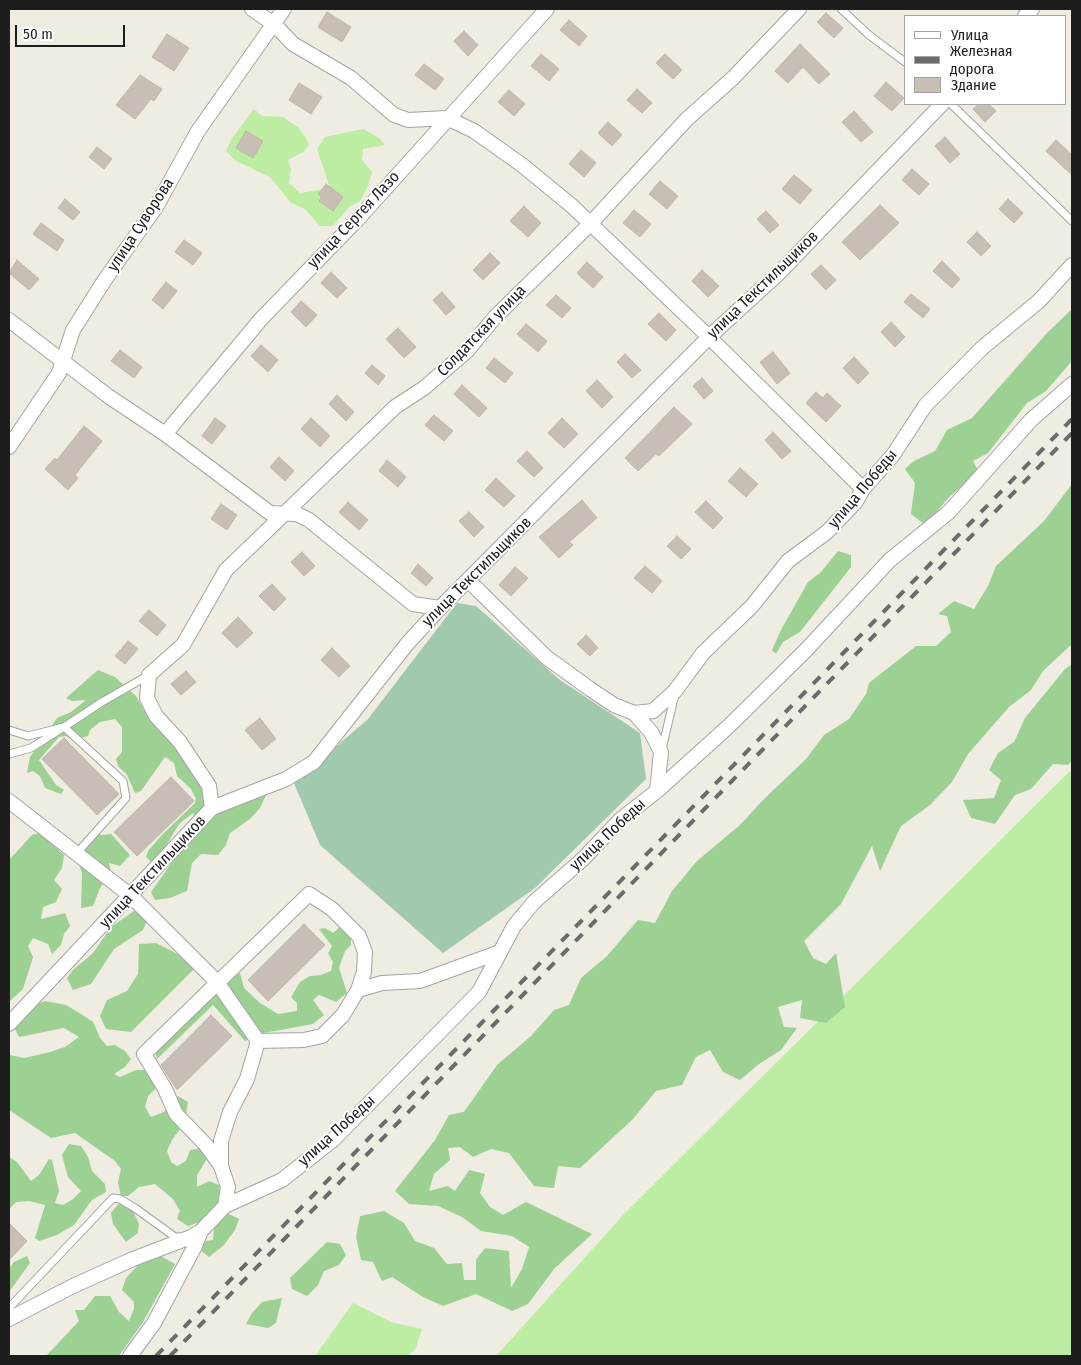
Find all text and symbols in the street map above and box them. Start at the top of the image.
scale bar [18,15,128,47]
legend [904,15,1066,105]
text: 50 m [23,25,53,43]
text: Улица [951,26,989,44]
text: Железная дорога [950,42,1012,78]
text: Здание [951,76,997,94]
street label: улица Сергея Лазо [304,167,404,273]
street label: улица Суворова [104,175,178,275]
street label: улица Текстильщиков [703,227,823,343]
street label: Солдатская улица [434,281,530,381]
street label: улица Победы [825,446,901,532]
street label: улица Текстильщиков [418,513,536,631]
street label: улица Победы [566,795,650,875]
street label: улица Текстильщиков [96,812,210,932]
street label: улица Победы [295,1092,379,1170]

